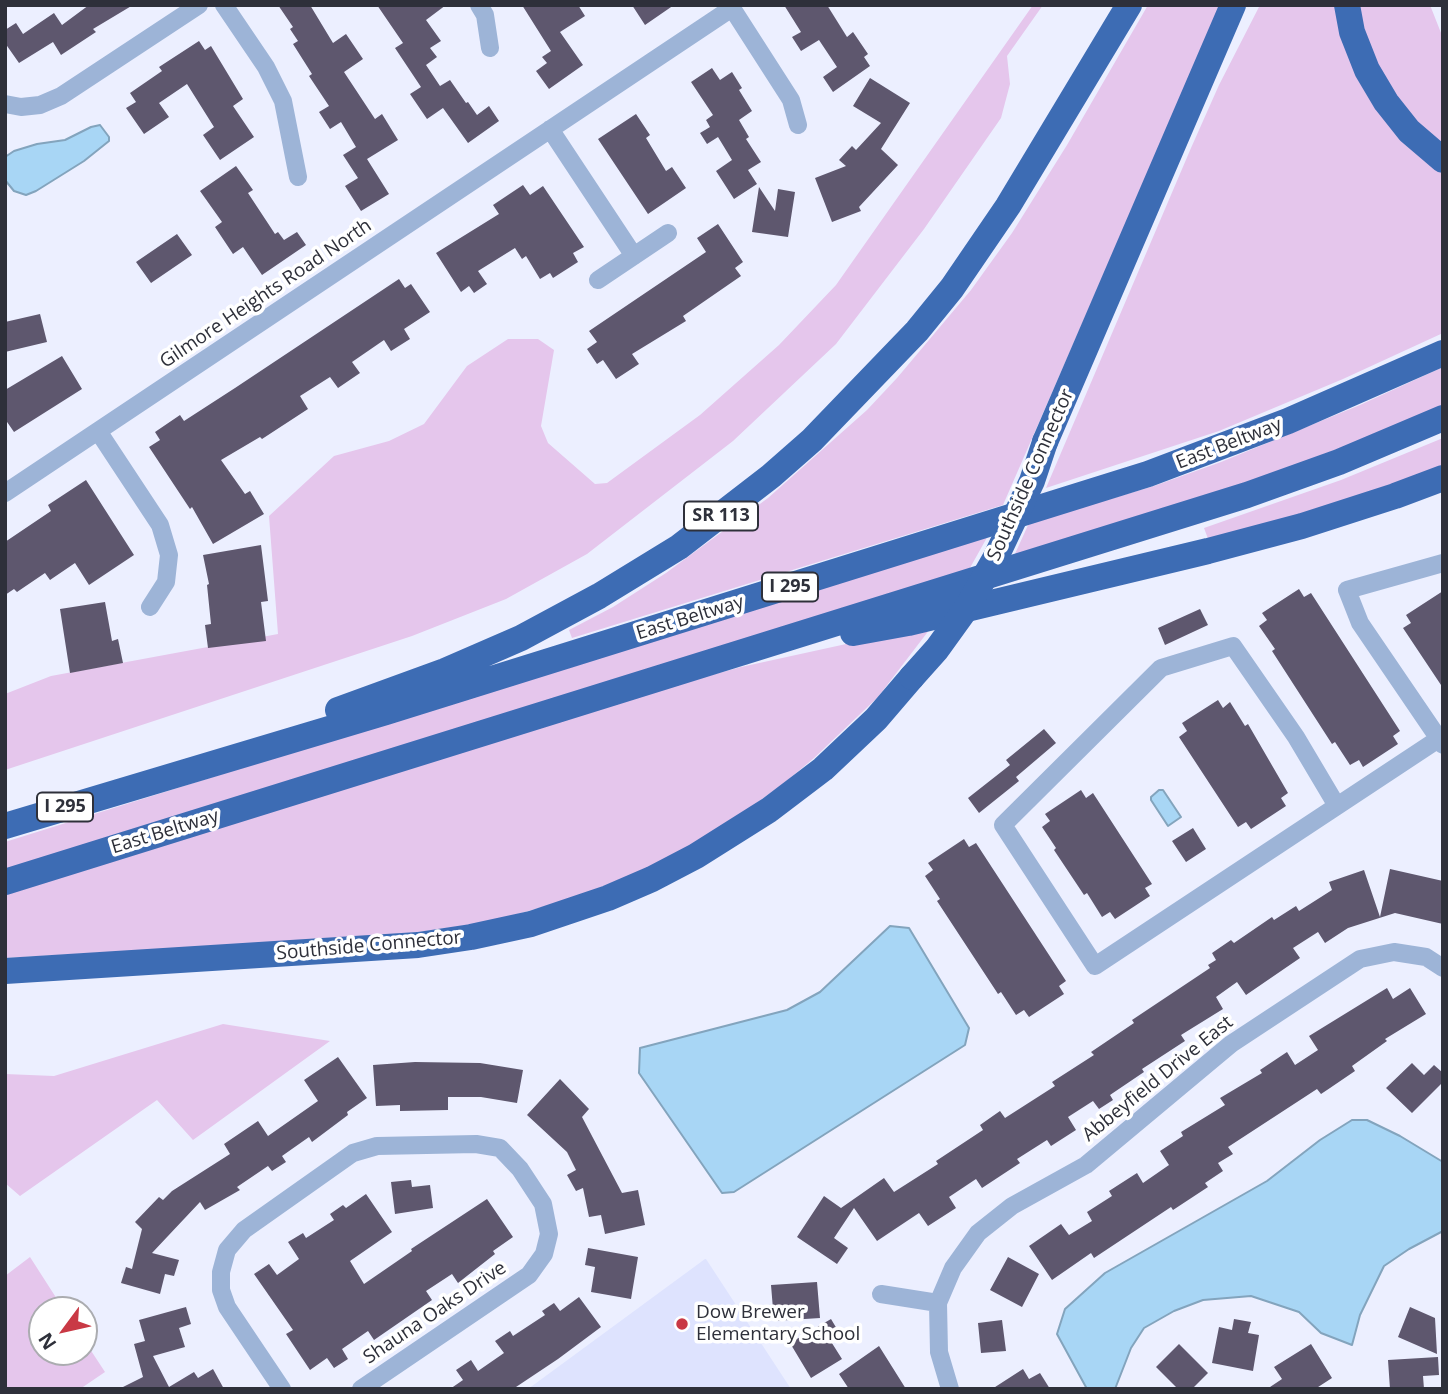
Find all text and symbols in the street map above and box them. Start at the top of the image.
street label: Gilmore Heights Road North [156,215,376,373]
street label: Southside Connector [983,386,1079,564]
street label: East Beltway [1173,413,1285,475]
road number: SR 113 [684,502,758,530]
road number: I 295 [762,572,818,602]
street label: East Beltway [634,591,746,645]
road number: I 295 [37,792,93,822]
street label: East Beltway [109,805,221,859]
street label: Southside Connector [276,927,462,965]
street label: Abbeyfield Drive East [1078,1011,1238,1147]
street label: Shauna Oaks Drive [359,1257,511,1369]
north arrow [28,1296,98,1366]
place label: Dow Brewer Elementary School [696,1302,860,1346]
marker: Dow Brewer Elementary School [674,1316,690,1332]
text: N [32,1328,62,1355]

